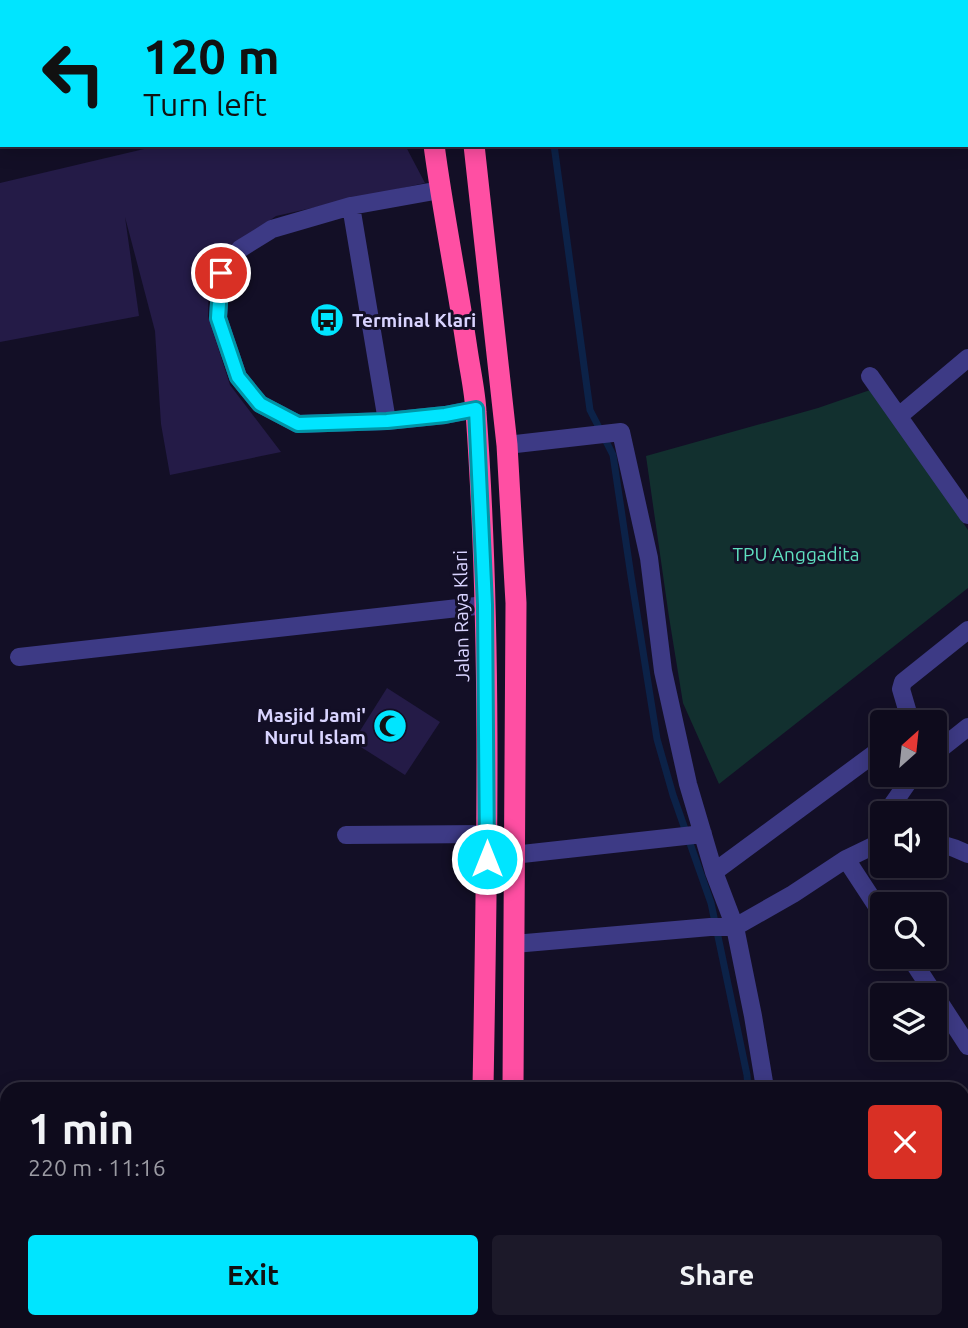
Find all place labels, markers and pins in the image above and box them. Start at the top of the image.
pin [191,243,251,303]
bus stop icon: Terminal Klari [308,301,346,339]
place label: Terminal Klari [352,309,476,331]
place label: Masjid Jami' Nurul Islam [257,704,366,748]
mosque icon: Masjid Jami' Nurul Islam [371,707,409,745]

